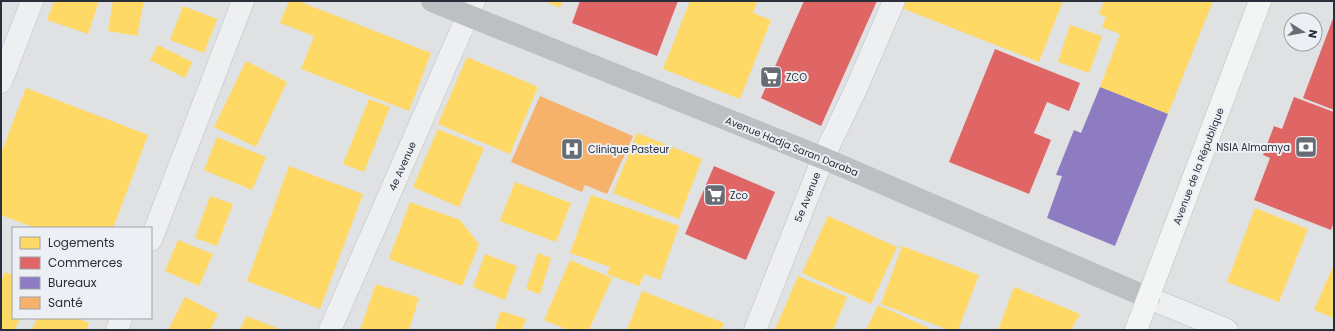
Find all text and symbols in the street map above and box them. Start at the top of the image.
north arrow [1283,12,1323,52]
text: N [1304,28,1321,39]
supermarket icon: ZCO [758,64,784,90]
place label: ZCO [786,70,807,85]
street label: Avenue de la République [1169,106,1228,227]
street label: Avenue Hadja Saran Daraba [723,113,861,180]
bank icon: NSIA Almamya [1293,134,1319,160]
hospital icon: Clinique Pasteur [559,136,585,162]
street label: 4e Avenue [385,139,420,193]
place label: NSIA Almamya [1216,140,1290,155]
place label: Clinique Pasteur [588,142,670,157]
street label: 5e Avenue [791,170,824,224]
supermarket icon: Zco [702,182,728,208]
place label: Zco [730,188,748,203]
legend [12,227,152,319]
text: Logements [48,234,115,251]
text: Commerces [48,254,123,271]
text: Bureaux [48,274,97,291]
text: Santé [48,294,83,311]

